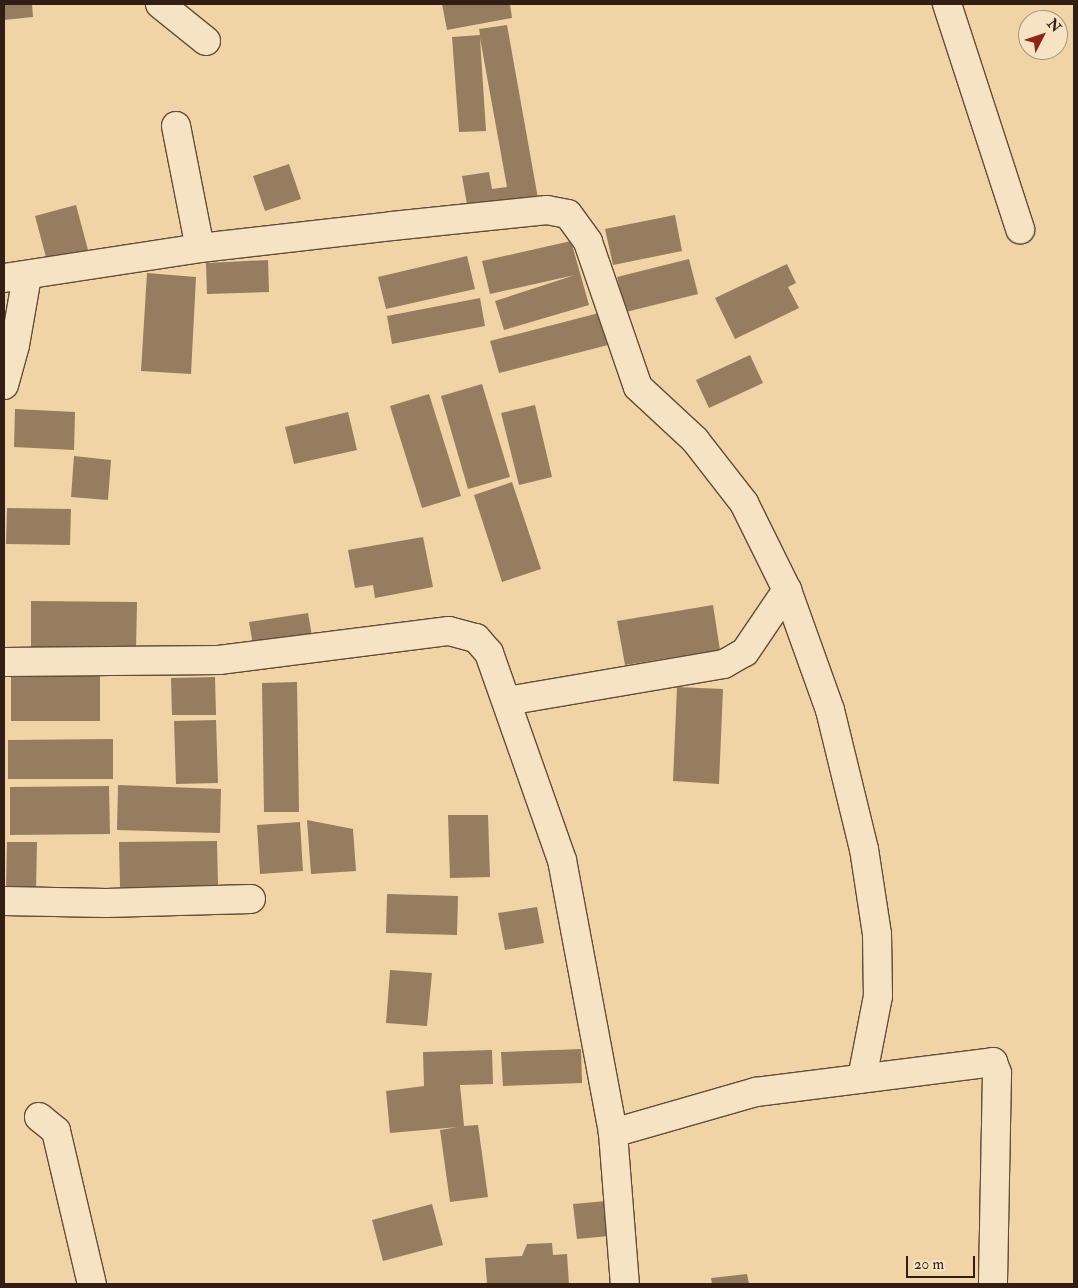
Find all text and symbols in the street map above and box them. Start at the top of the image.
north arrow [1018,10,1068,60]
text: N [1043,15,1064,36]
scale bar [908,1246,977,1278]
text: 20 m [914,1255,944,1274]

